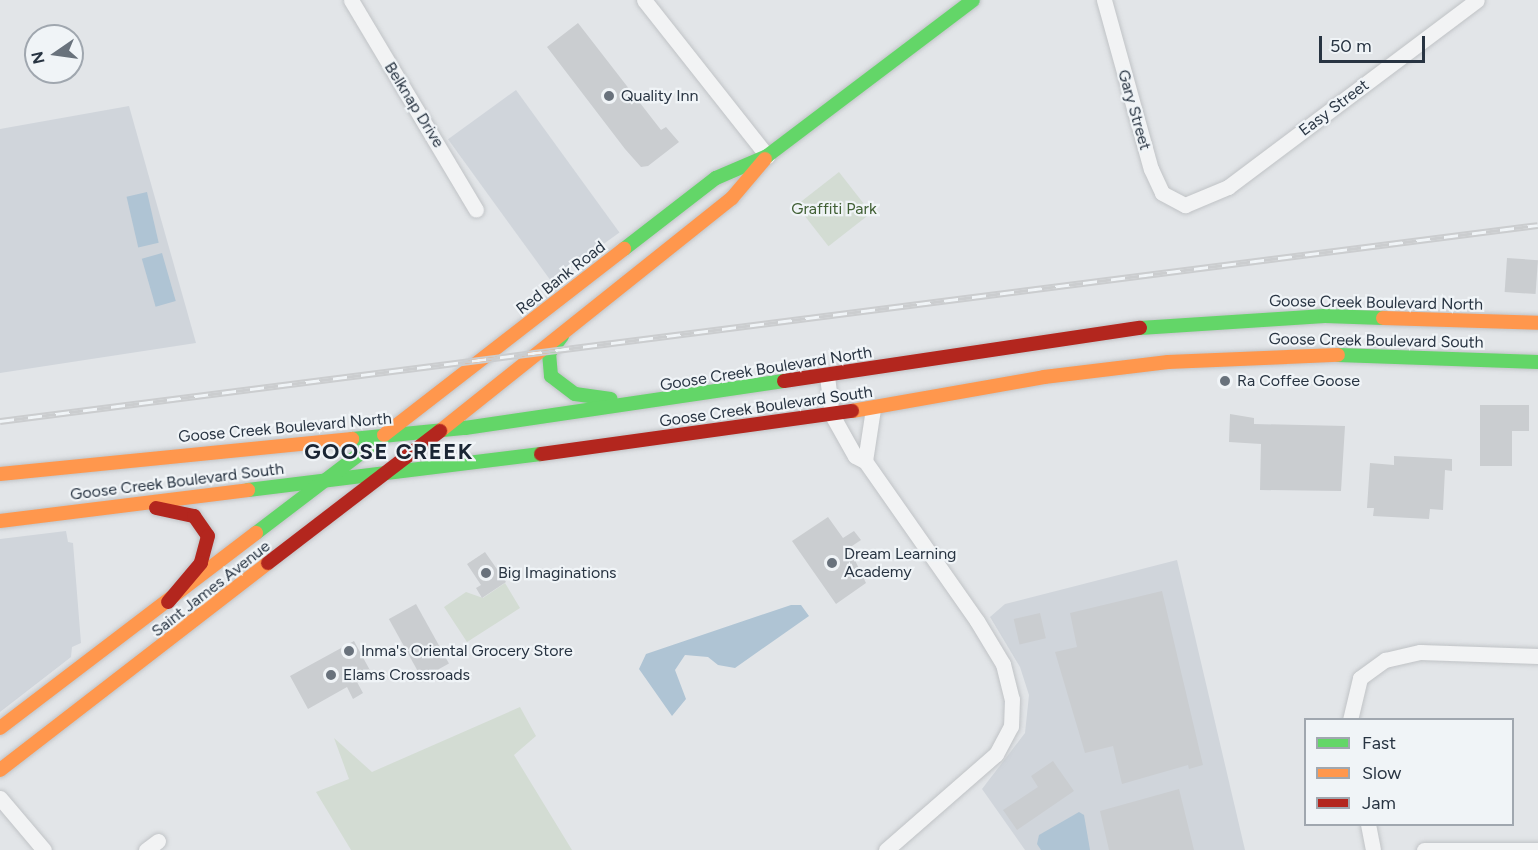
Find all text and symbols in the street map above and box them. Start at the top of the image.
north arrow [24,24,84,84]
scale bar [1322,24,1428,62]
text: 50 m [1330,35,1372,57]
text: N [27,50,49,66]
street label: Belknap Drive [380,59,448,151]
street label: Gary Street [1113,68,1155,152]
street label: Easy Street [1295,76,1373,140]
place label: Quality Inn [621,86,698,106]
marker: Quality Inn [602,89,616,103]
park label: Graffiti Park [791,199,877,219]
street label: Red Bank Road [513,237,609,319]
street label: Goose Creek Boulevard North [1269,292,1483,314]
street label: Goose Creek Boulevard South [1268,330,1484,352]
street label: Goose Creek Boulevard North [659,343,873,395]
place label: Ra Coffee Goose [1237,371,1360,391]
marker: Ra Coffee Goose [1218,374,1232,388]
street label: Goose Creek Boulevard South [658,383,874,431]
street label: Goose Creek Boulevard North [178,409,392,447]
district label: GOOSE CREEK [304,439,474,465]
street label: Goose Creek Boulevard South [69,459,285,505]
street label: Saint James Avenue [148,537,274,641]
place label: Dream Learning Academy [844,544,956,582]
marker: Dream Learning Academy [825,556,839,570]
place label: Big Imaginations [498,563,617,583]
marker: Big Imaginations [479,566,493,580]
place label: Inma's Oriental Grocery Store [361,641,573,661]
marker: Inma's Oriental Grocery Store [342,644,356,658]
place label: Elams Crossroads [343,665,470,685]
marker: Elams Crossroads [324,668,338,682]
legend [1304,718,1514,826]
text: Fast [1362,732,1396,754]
text: Slow [1362,762,1401,784]
text: Jam [1362,792,1396,814]

